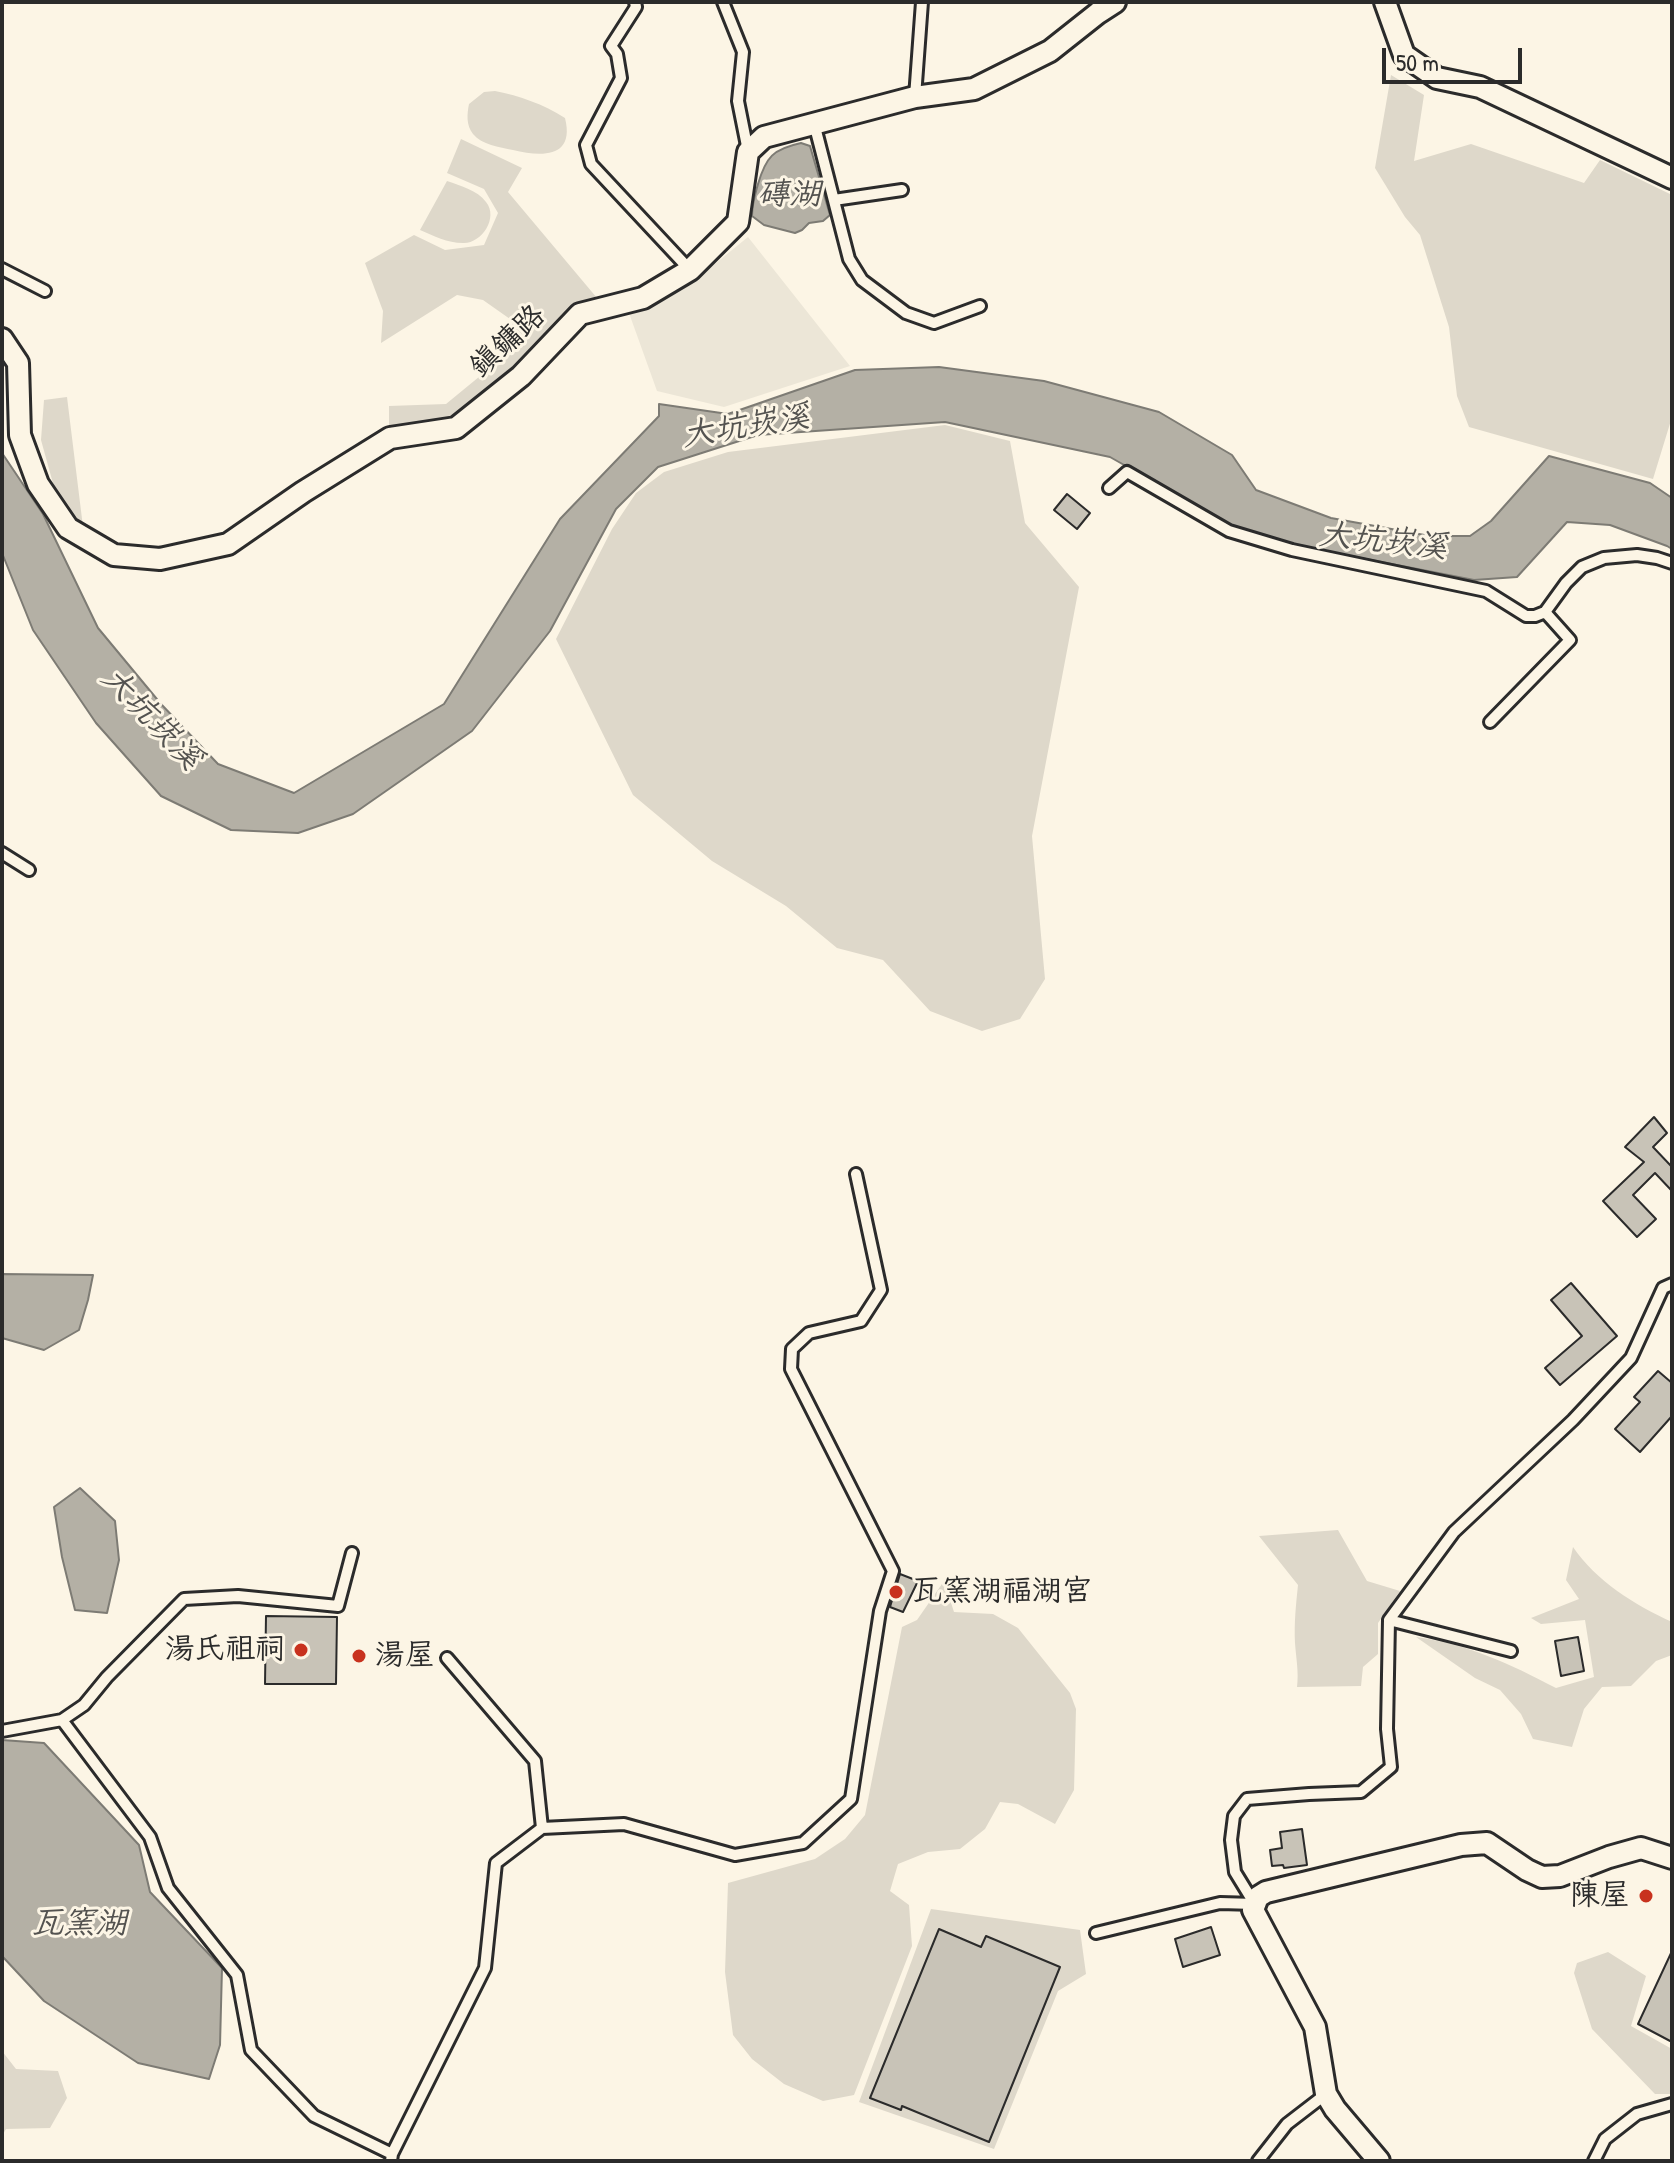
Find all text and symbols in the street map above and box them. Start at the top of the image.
scale bar [1386,32,1526,82]
text: 50 m [1396,46,1439,78]
water label: 磚湖 [757,176,821,214]
street label: 鎮鏞路 [463,298,553,386]
water label: 大坑崁溪 [680,398,812,456]
water label: 大坑崁溪 [1317,516,1449,568]
water label: 大坑崁溪 [93,660,209,778]
place label: 瓦窯湖福湖宮 [912,1574,1092,1610]
marker: 瓦窯湖福湖宮 [887,1583,905,1601]
place label: 湯氏祖祠 [165,1632,285,1668]
place label: 湯屋 [375,1638,435,1674]
marker: 湯氏祖祠 [292,1641,310,1659]
marker: 湯屋 [350,1647,368,1665]
place label: 陳屋 [1570,1878,1630,1914]
marker: 陳屋 [1637,1887,1655,1905]
water label: 瓦窯湖 [31,1905,127,1943]

